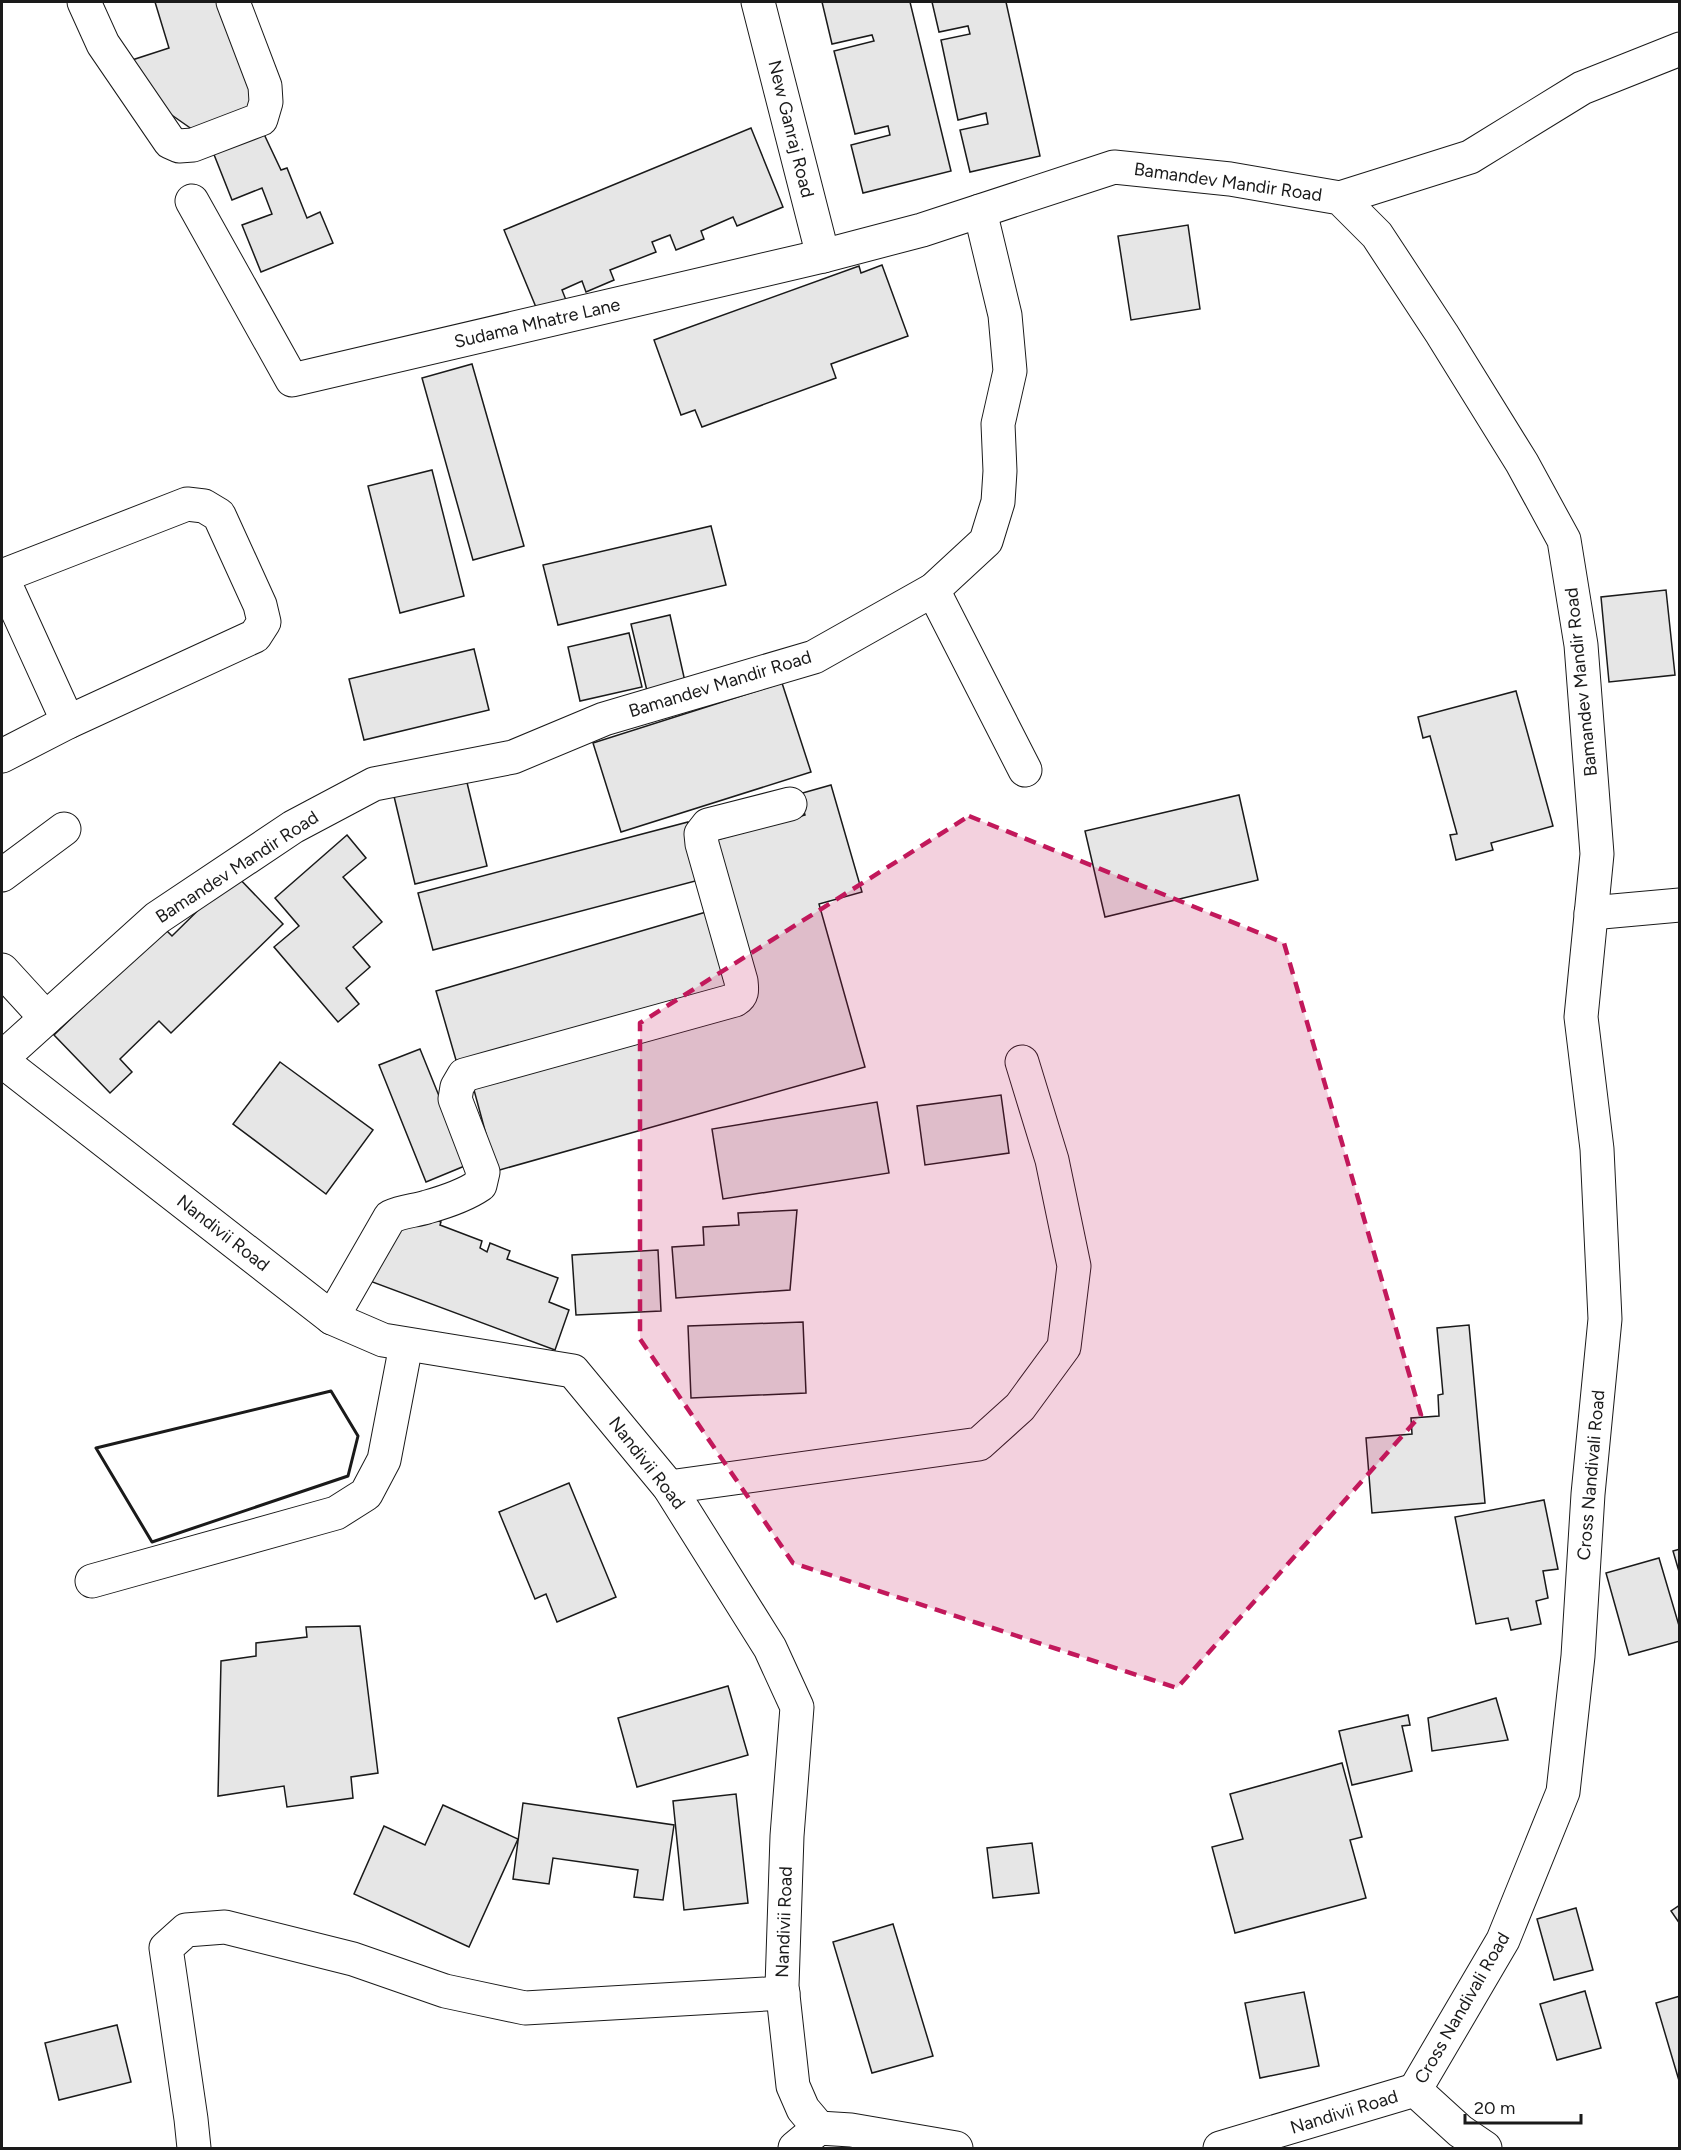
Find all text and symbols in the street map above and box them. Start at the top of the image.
street label: New Ganraj Road [763,58,819,200]
street label: Bamandev Mandir Road [1132,158,1324,206]
street label: Sudama Mhatre Lane [452,293,622,353]
street label: Bamandev Mandir Road [1560,586,1602,778]
street label: Bamandev Mandir Road [626,646,814,722]
street label: Bamandev Mandir Road [151,806,323,928]
street label: Nandivii Road [172,1190,274,1276]
street label: Cross Nandivali Road [1573,1389,1609,1561]
street label: Nandivii Road [604,1412,690,1514]
street label: Nandivii Road [771,1866,797,1978]
street label: Cross Nandivali Road [1410,1928,1514,2088]
street label: Nandivii Road [1287,2085,1401,2139]
scale bar [1465,2087,1580,2125]
text: 20 m [1474,2097,1515,2119]

